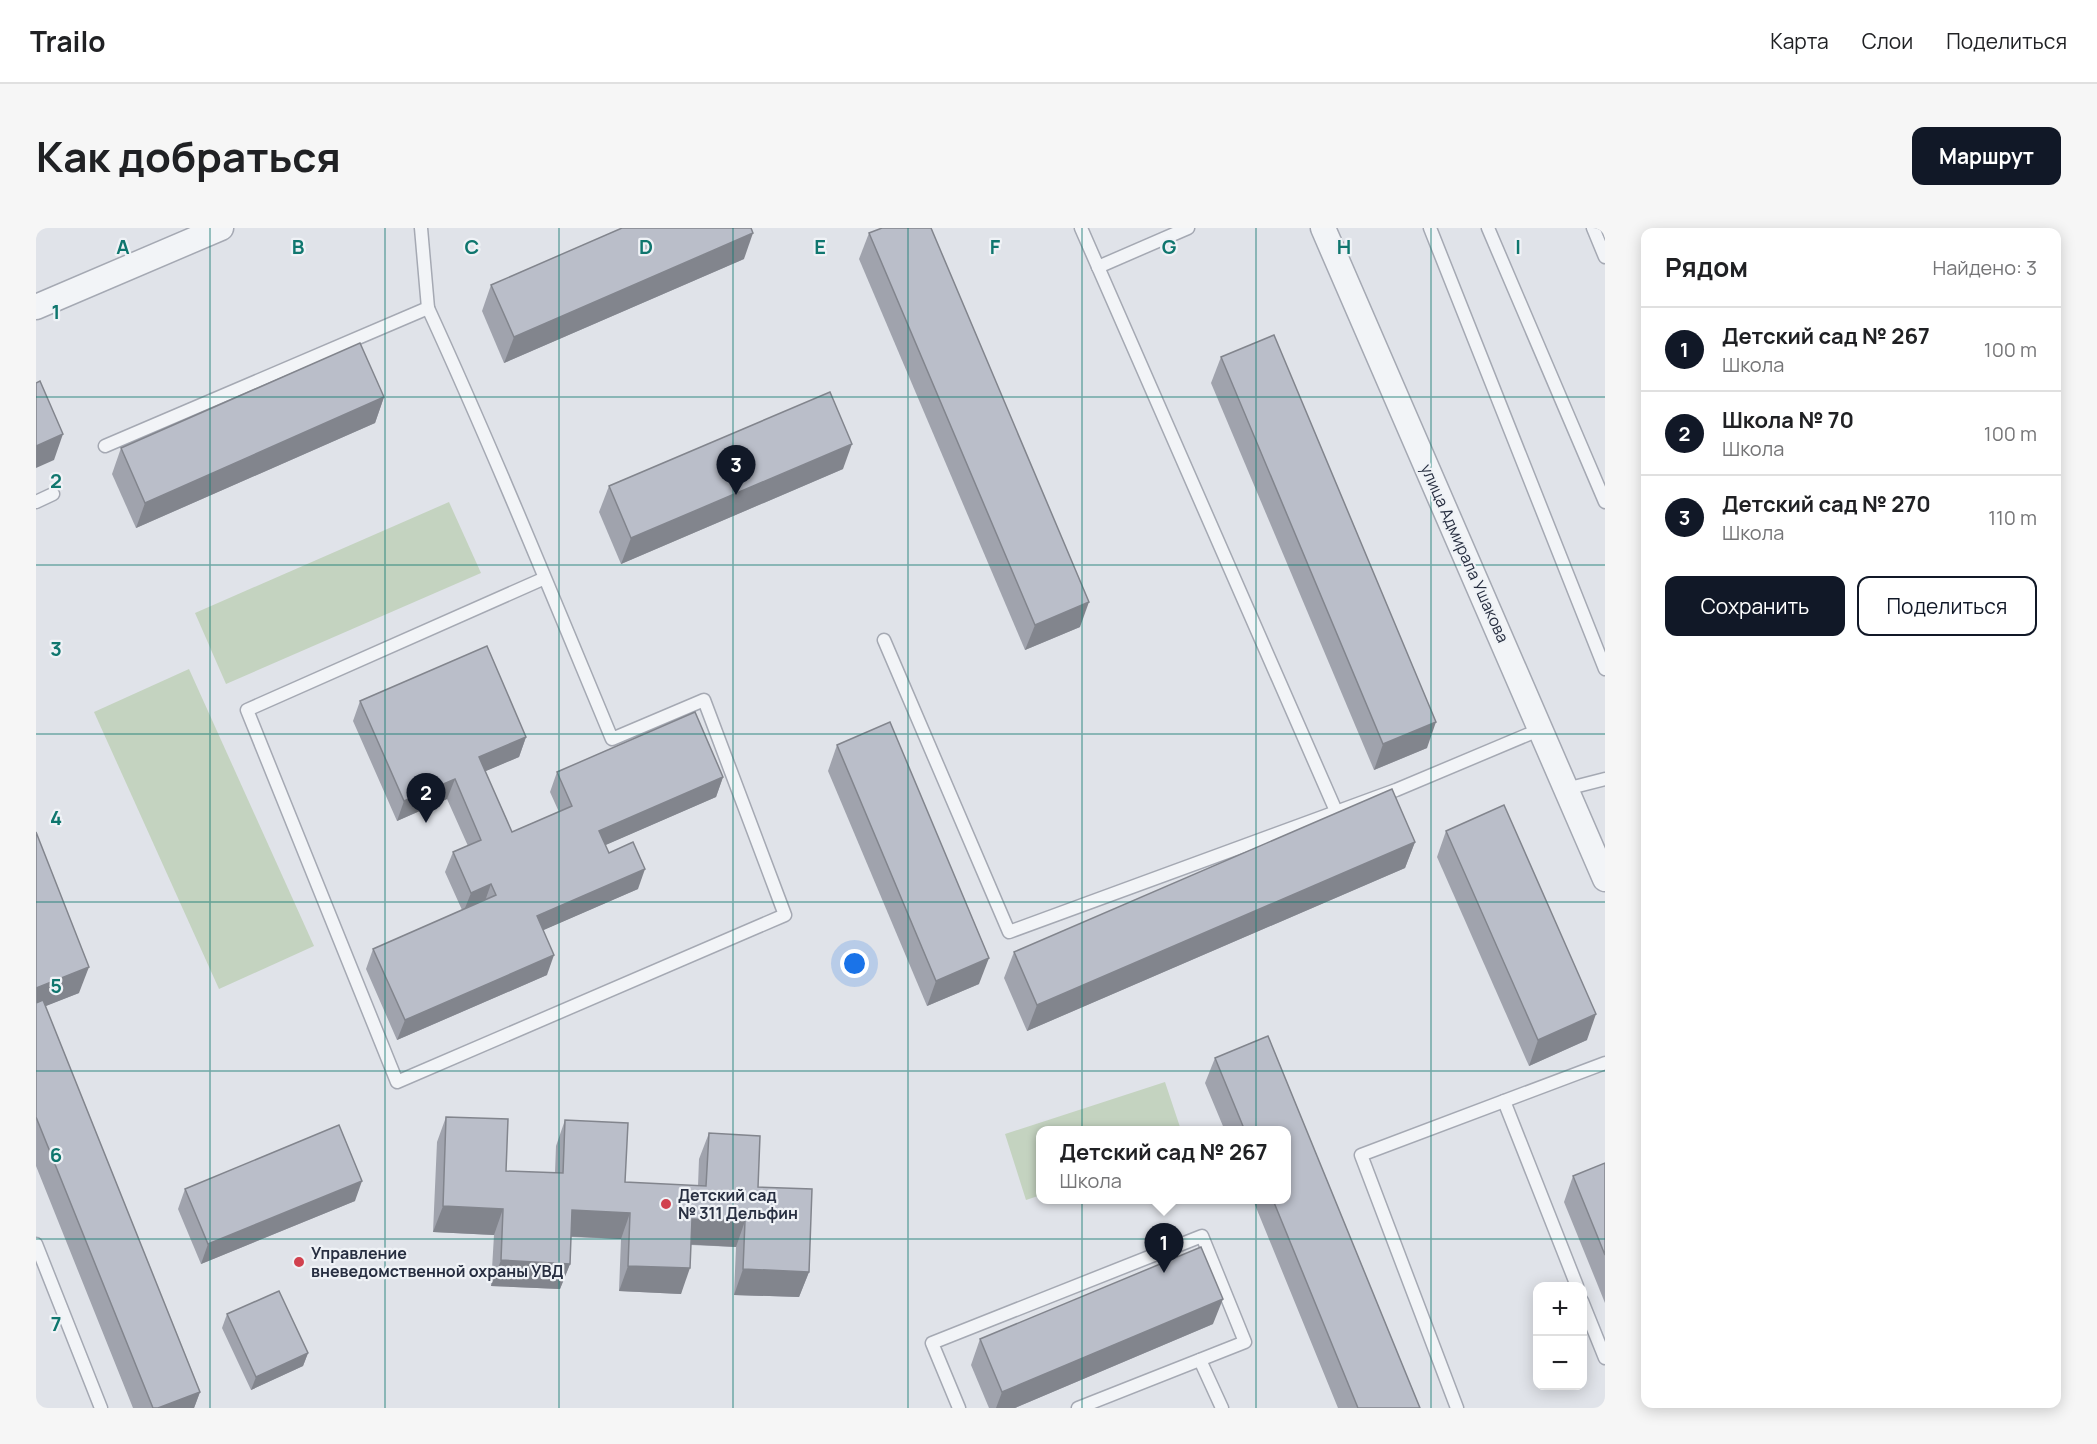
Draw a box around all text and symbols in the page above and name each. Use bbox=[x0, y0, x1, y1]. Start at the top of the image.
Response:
text: Trailo bbox=[30, 22, 106, 60]
text: Карта bbox=[1770, 27, 1829, 55]
text: Слои bbox=[1862, 27, 1913, 55]
text: Поделиться bbox=[1946, 27, 2067, 55]
text: Как добраться bbox=[36, 127, 341, 185]
button: Маршрут bbox=[1912, 127, 2061, 185]
text: A bbox=[116, 233, 130, 260]
text: B bbox=[292, 233, 305, 260]
text: C bbox=[465, 233, 479, 260]
text: D bbox=[639, 233, 653, 260]
text: E bbox=[814, 233, 826, 260]
text: F bbox=[990, 233, 1001, 260]
text: G bbox=[1162, 233, 1177, 260]
text: H bbox=[1337, 233, 1351, 260]
text: I bbox=[1515, 233, 1521, 260]
text: Рядом bbox=[1665, 249, 1748, 285]
text: Найдено: 3 bbox=[1932, 254, 2037, 281]
text: 1 bbox=[52, 298, 60, 325]
text: Детский сад № 267 bbox=[1722, 321, 1930, 351]
text: 1 bbox=[1680, 336, 1689, 363]
text: 100 m bbox=[1984, 336, 2037, 363]
text: Школа bbox=[1722, 351, 1784, 378]
text: Школа № 70 bbox=[1722, 405, 1854, 435]
text: 2 bbox=[1679, 420, 1690, 447]
text: 100 m bbox=[1984, 420, 2037, 447]
text: Школа bbox=[1722, 435, 1784, 462]
pin: 3 bbox=[716, 446, 756, 495]
street label: улица Адмирала Ушакова bbox=[1416, 460, 1514, 646]
text: 2 bbox=[50, 467, 62, 494]
text: Детский сад № 270 bbox=[1722, 489, 1931, 519]
text: 3 bbox=[1679, 504, 1690, 531]
text: 110 m bbox=[1988, 504, 2037, 531]
text: Школа bbox=[1722, 519, 1784, 546]
button: Сохранить bbox=[1665, 576, 1845, 636]
button: Поделиться bbox=[1857, 576, 2037, 636]
text: 3 bbox=[50, 635, 62, 662]
pin: 2 bbox=[406, 774, 446, 823]
text: 4 bbox=[50, 804, 62, 831]
your location bbox=[840, 949, 869, 978]
text: 5 bbox=[50, 972, 62, 999]
popup bbox=[1036, 1126, 1291, 1204]
text: Детский сад № 267 bbox=[1060, 1137, 1267, 1167]
text: 6 bbox=[50, 1141, 62, 1168]
text: Школа bbox=[1060, 1167, 1122, 1194]
place label: Детский сад № 311 Дельфин bbox=[678, 1184, 798, 1224]
marker: Детский сад № 311 Дельфин bbox=[659, 1197, 673, 1211]
pin: 1 bbox=[1144, 1224, 1184, 1273]
place label: Управление вневедомственной охраны УВД bbox=[311, 1242, 564, 1282]
marker: Управление вневедомственной охраны УВД bbox=[292, 1255, 306, 1269]
map controls bbox=[1533, 1282, 1587, 1390]
button: + bbox=[1533, 1282, 1587, 1336]
text: 7 bbox=[51, 1310, 61, 1337]
button: − bbox=[1533, 1336, 1587, 1390]

